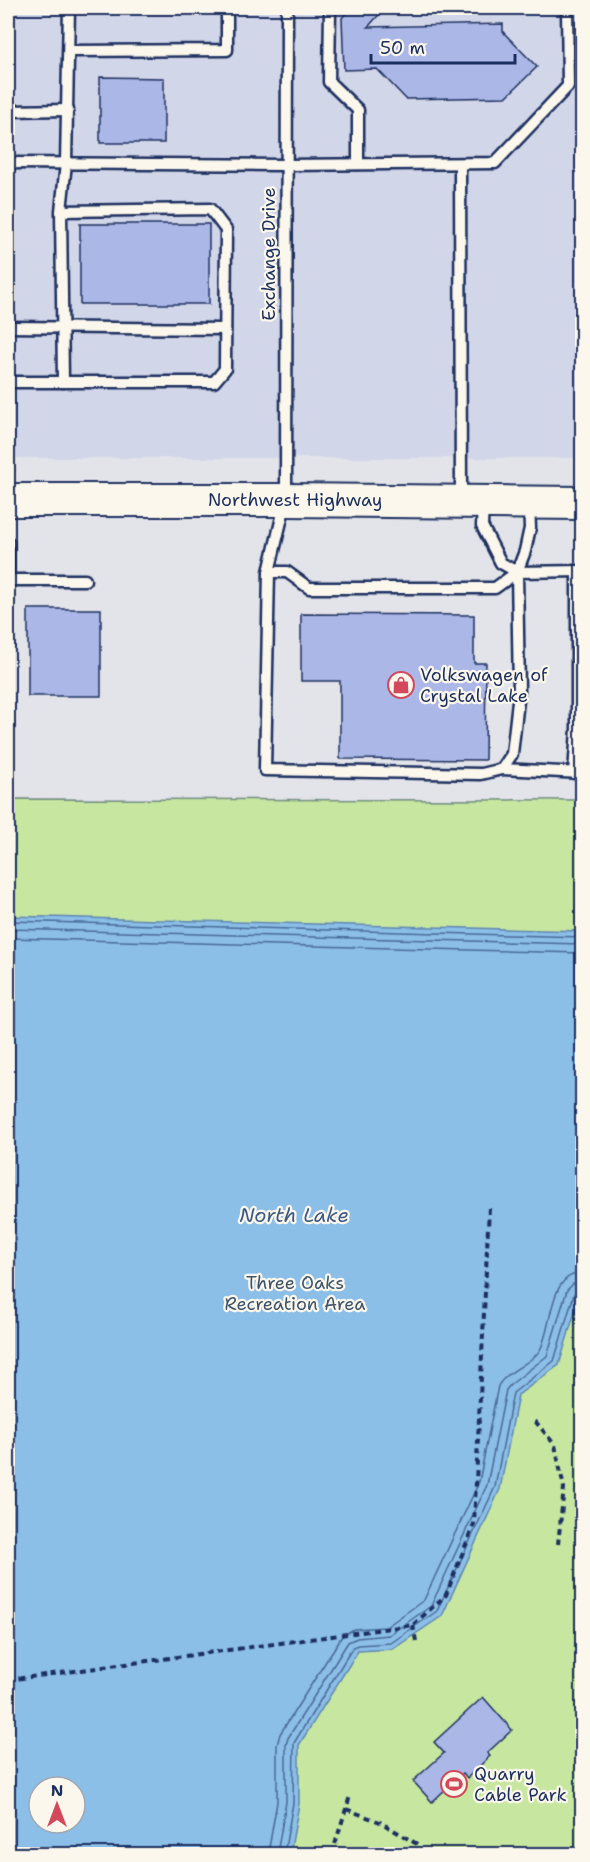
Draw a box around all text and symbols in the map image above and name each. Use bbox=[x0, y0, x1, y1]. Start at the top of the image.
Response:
scale bar bbox=[371, 27, 515, 65]
text: 50 m bbox=[380, 36, 425, 60]
street label: Exchange Drive bbox=[257, 187, 281, 321]
street label: Northwest Highway bbox=[208, 488, 382, 512]
place label: Volkswagen of Crystal Lake bbox=[420, 663, 548, 708]
shop icon: Volkswagen of Crystal Lake bbox=[386, 670, 416, 700]
water label: North Lake bbox=[239, 1202, 349, 1228]
park label: Three Oaks Recreation Area bbox=[225, 1271, 366, 1316]
place label: Quarry Cable Park bbox=[474, 1762, 567, 1807]
sports icon: Quarry Cable Park bbox=[439, 1769, 469, 1799]
north arrow bbox=[27, 1775, 87, 1835]
text: N bbox=[51, 1780, 63, 1801]

